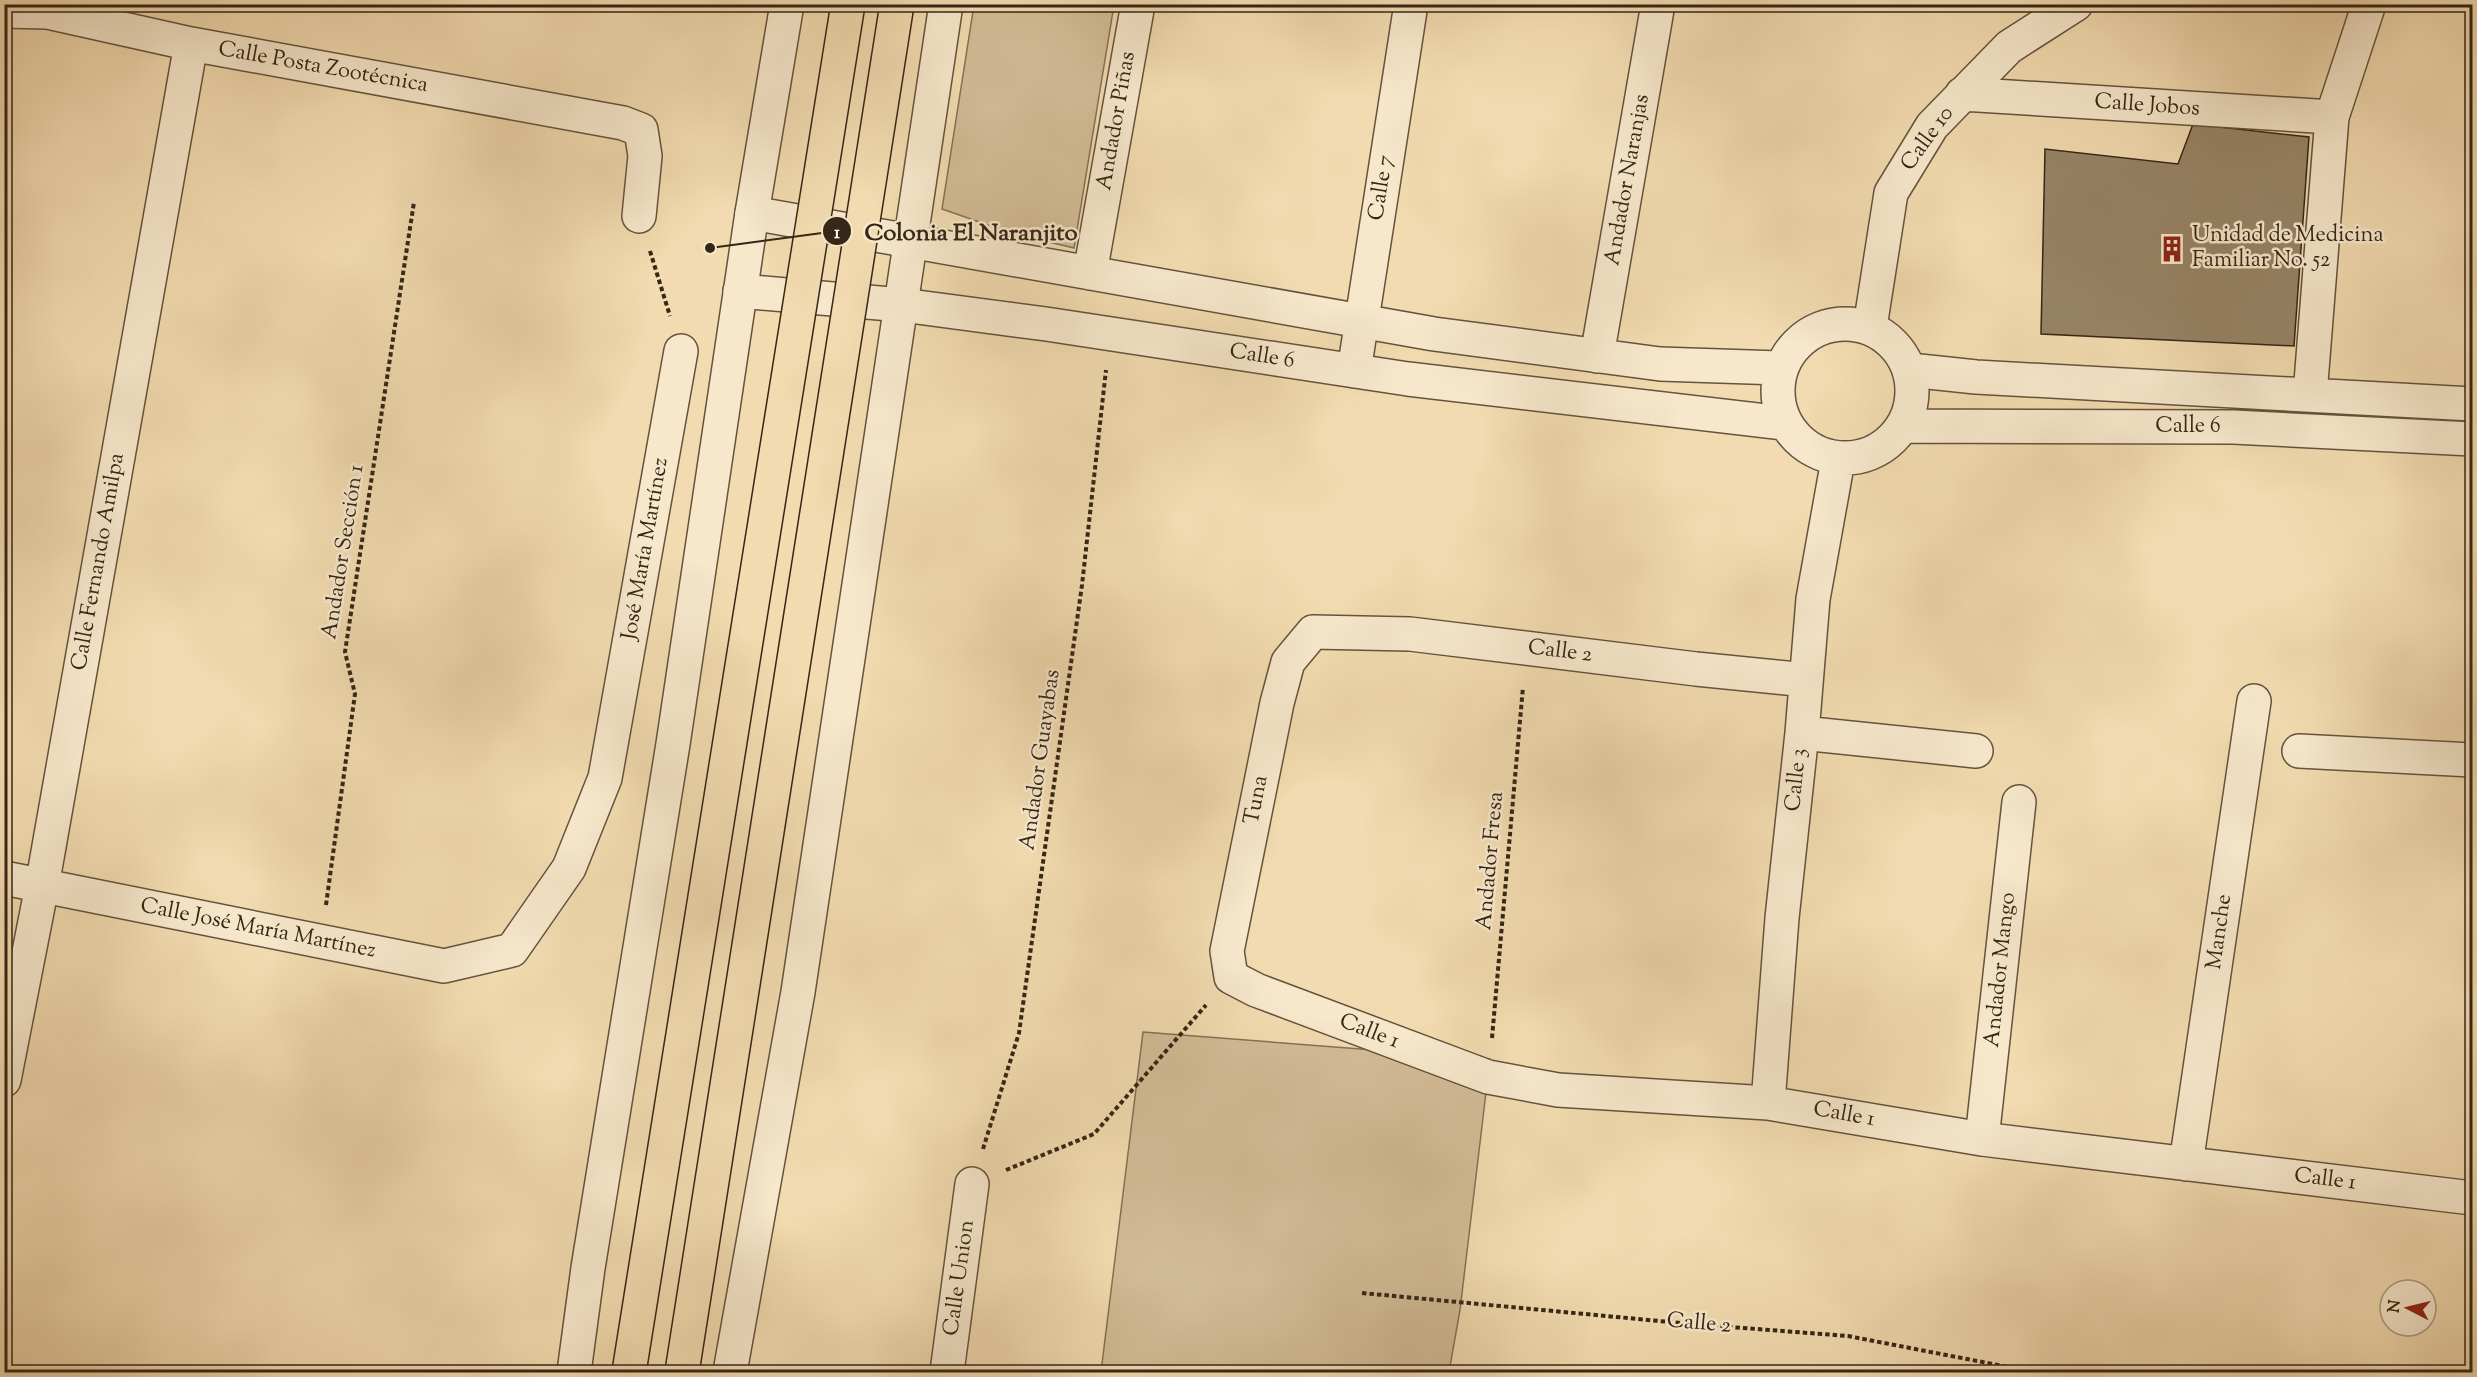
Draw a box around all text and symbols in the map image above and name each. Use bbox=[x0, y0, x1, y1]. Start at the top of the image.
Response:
street label: Calle Posta Zootécnica bbox=[216, 34, 430, 102]
street label: Andador Piñas bbox=[1089, 49, 1145, 193]
street label: Calle Jobos bbox=[2093, 86, 2201, 126]
street label: Andador Naranjas bbox=[1597, 92, 1659, 268]
street label: Calle 10 bbox=[1893, 100, 1963, 178]
street label: Calle 7 bbox=[1361, 153, 1403, 223]
callout: Colonia El Naranjito bbox=[822, 210, 1089, 252]
text: Colonia El Naranjito bbox=[864, 217, 1078, 251]
place label: Unidad de Medicina Familiar No. 52 bbox=[2192, 220, 2384, 277]
text: 1 bbox=[834, 221, 841, 247]
building icon: Unidad de Medicina Familiar No. 52 bbox=[2157, 234, 2187, 264]
street label: Calle 6 bbox=[1227, 336, 1297, 378]
street label: Calle 6 bbox=[2155, 411, 2221, 443]
street label: Calle Fernando Amilpa bbox=[64, 451, 134, 673]
street label: José María Martínez bbox=[614, 455, 678, 644]
street label: Andador Sección 1 bbox=[314, 462, 374, 642]
street label: Calle 2 bbox=[1526, 632, 1594, 672]
street label: Andador Guayabas bbox=[1012, 668, 1070, 852]
street label: Calle 3 bbox=[1778, 747, 1816, 813]
street label: Tuna bbox=[1237, 773, 1277, 827]
street label: Andador Fresa bbox=[1469, 790, 1513, 932]
street label: Calle José María Martínez bbox=[137, 890, 379, 968]
street label: Andador Mango bbox=[1977, 891, 2025, 1049]
street label: Manche bbox=[2199, 892, 2241, 972]
street label: Calle 1 bbox=[1334, 1006, 1404, 1058]
street label: Calle 1 bbox=[1811, 1094, 1878, 1136]
street label: Calle 1 bbox=[2292, 1160, 2358, 1200]
street label: Calle Union bbox=[936, 1218, 984, 1338]
north arrow bbox=[2378, 1278, 2438, 1338]
text: N bbox=[2383, 1299, 2408, 1314]
street label: Calle 2 bbox=[1665, 1305, 1733, 1343]

